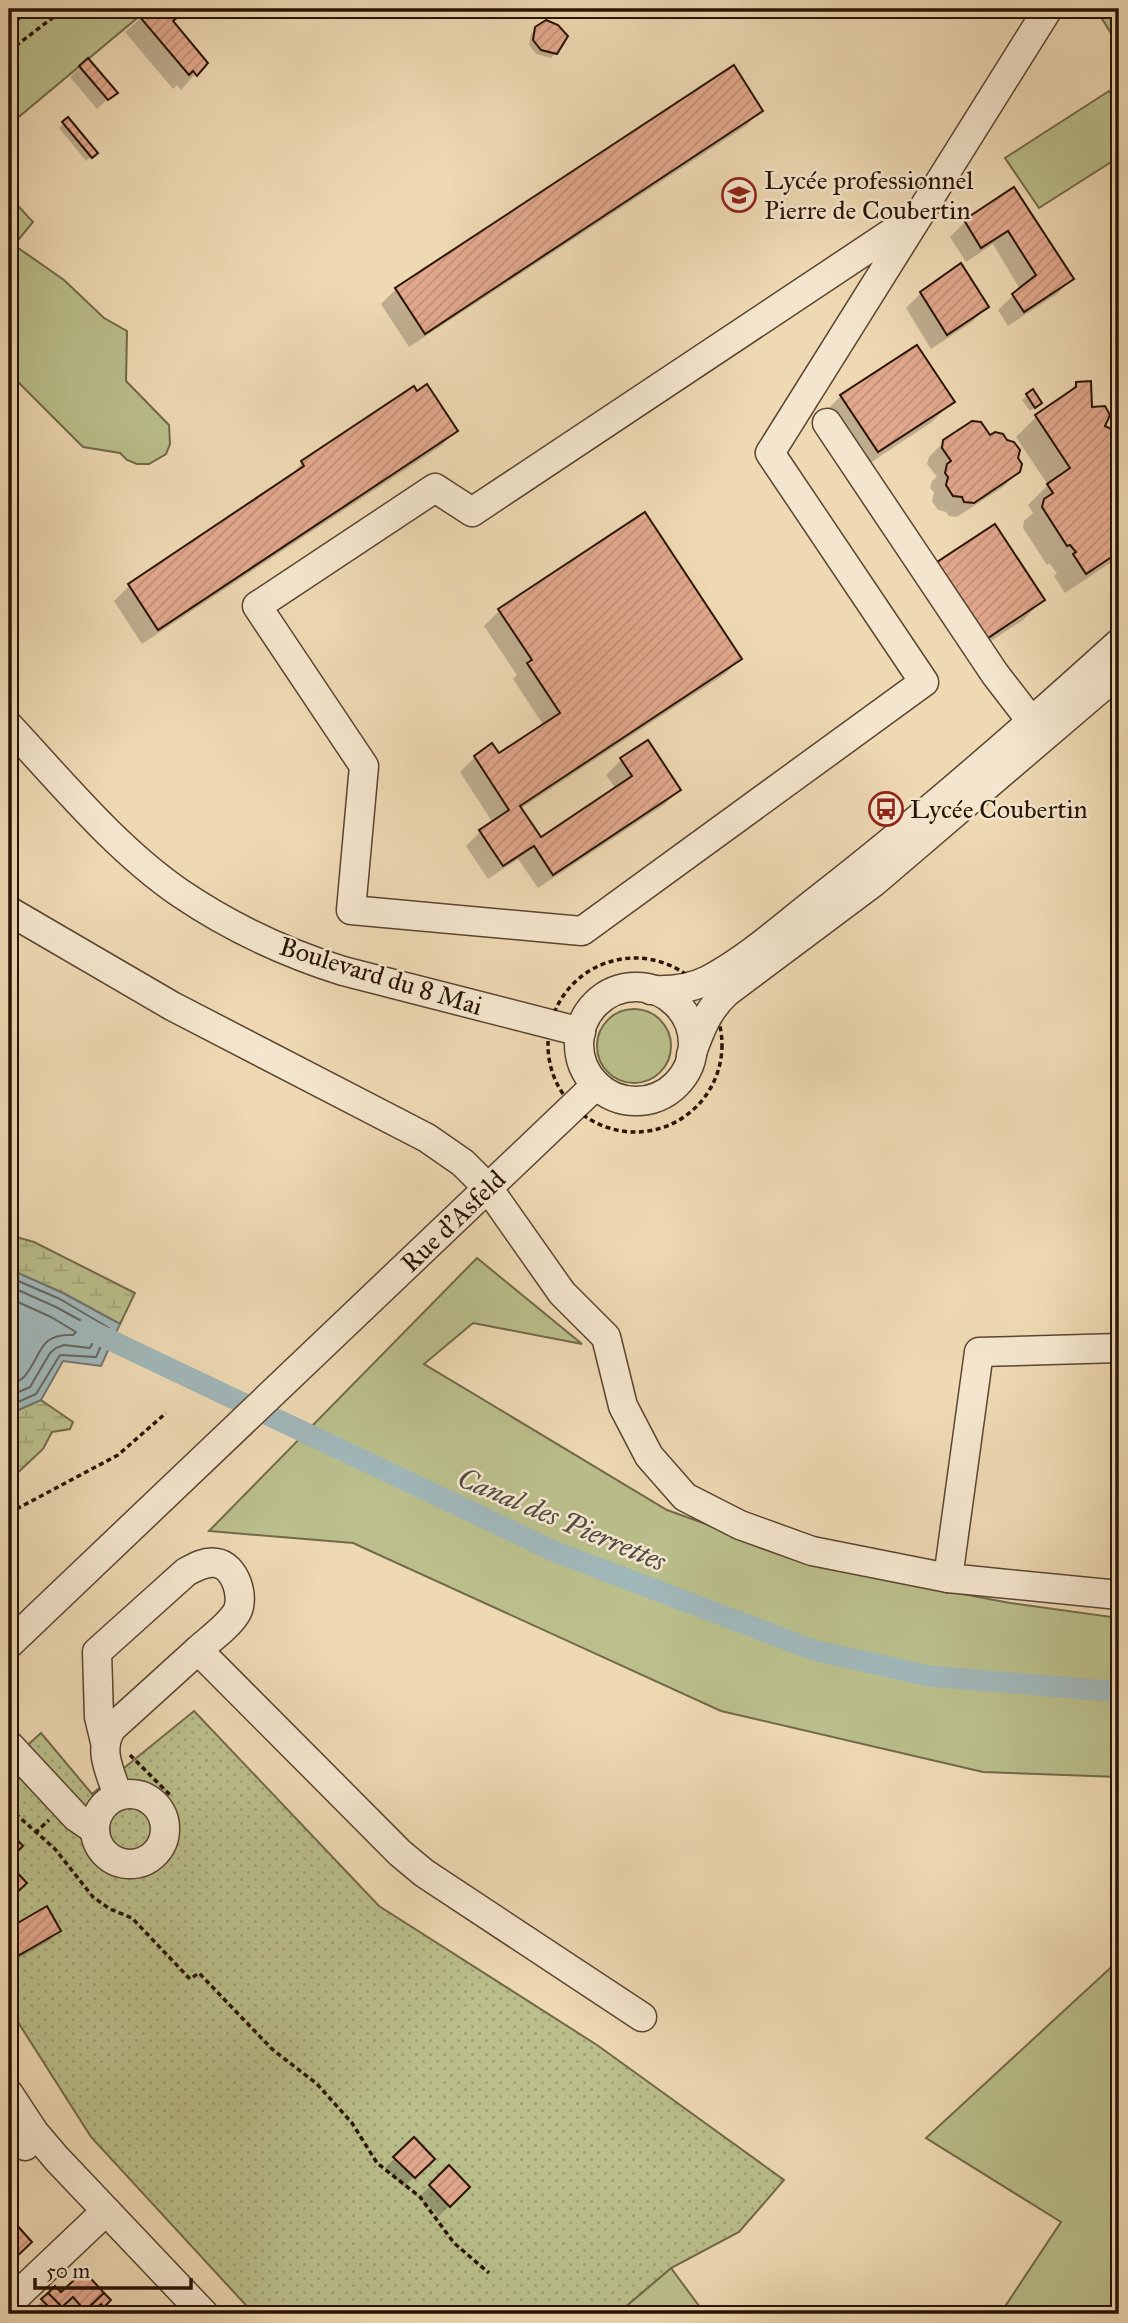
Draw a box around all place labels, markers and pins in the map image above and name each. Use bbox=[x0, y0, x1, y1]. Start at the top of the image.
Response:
place label: Lycée professionnel Pierre de Coubertin bbox=[764, 164, 974, 226]
school or university icon: Lycée professionnel Pierre de Coubertin bbox=[720, 176, 758, 214]
bus stop icon: Lycée Coubertin bbox=[867, 790, 905, 828]
place label: Lycée Coubertin bbox=[910, 793, 1088, 825]

